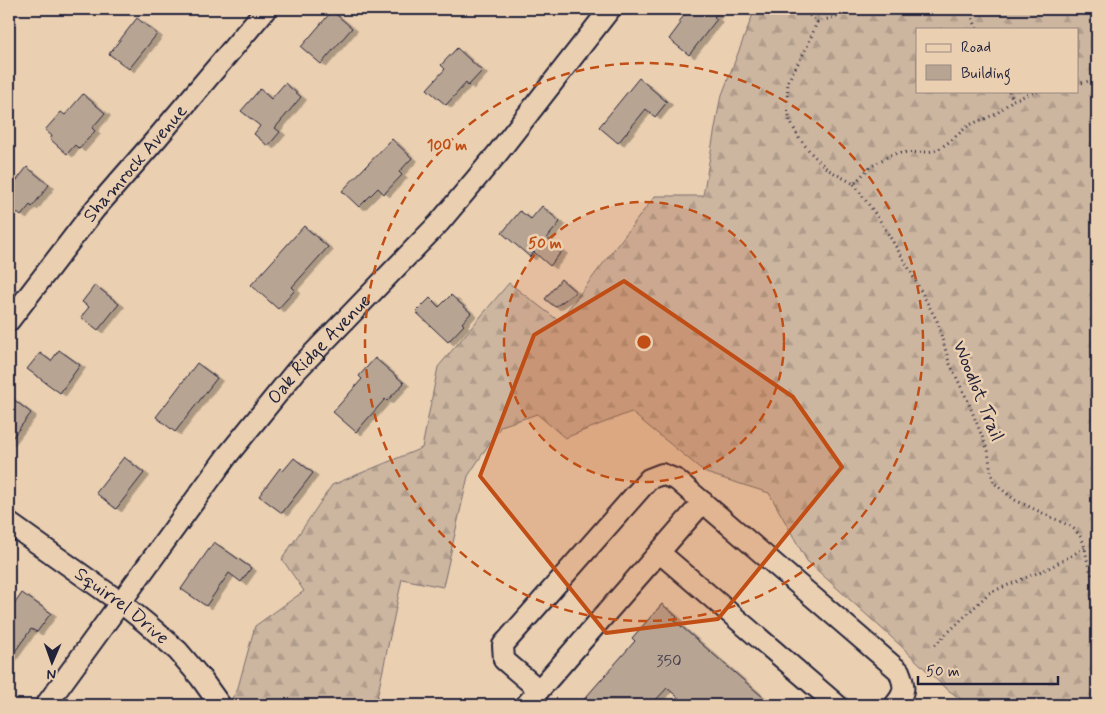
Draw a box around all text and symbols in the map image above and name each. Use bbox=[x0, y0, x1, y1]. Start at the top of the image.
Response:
legend bbox=[916, 28, 1078, 92]
text: Road bbox=[961, 38, 991, 58]
text: Building bbox=[961, 64, 1011, 85]
street label: Shamrock Avenue bbox=[77, 99, 193, 227]
text: 100 m bbox=[427, 136, 467, 156]
text: 50 m bbox=[528, 234, 562, 254]
street label: Oak Ridge Avenue bbox=[262, 289, 376, 409]
centre of rings bbox=[635, 333, 653, 351]
street label: Woodlot Trail bbox=[946, 337, 1010, 445]
street label: Squirrel Drive bbox=[70, 561, 175, 650]
north arrow bbox=[28, 636, 78, 686]
house number: 350 bbox=[656, 651, 682, 672]
scale bar bbox=[918, 654, 1058, 686]
text: 50 m bbox=[926, 662, 960, 682]
text: N bbox=[47, 665, 57, 683]

